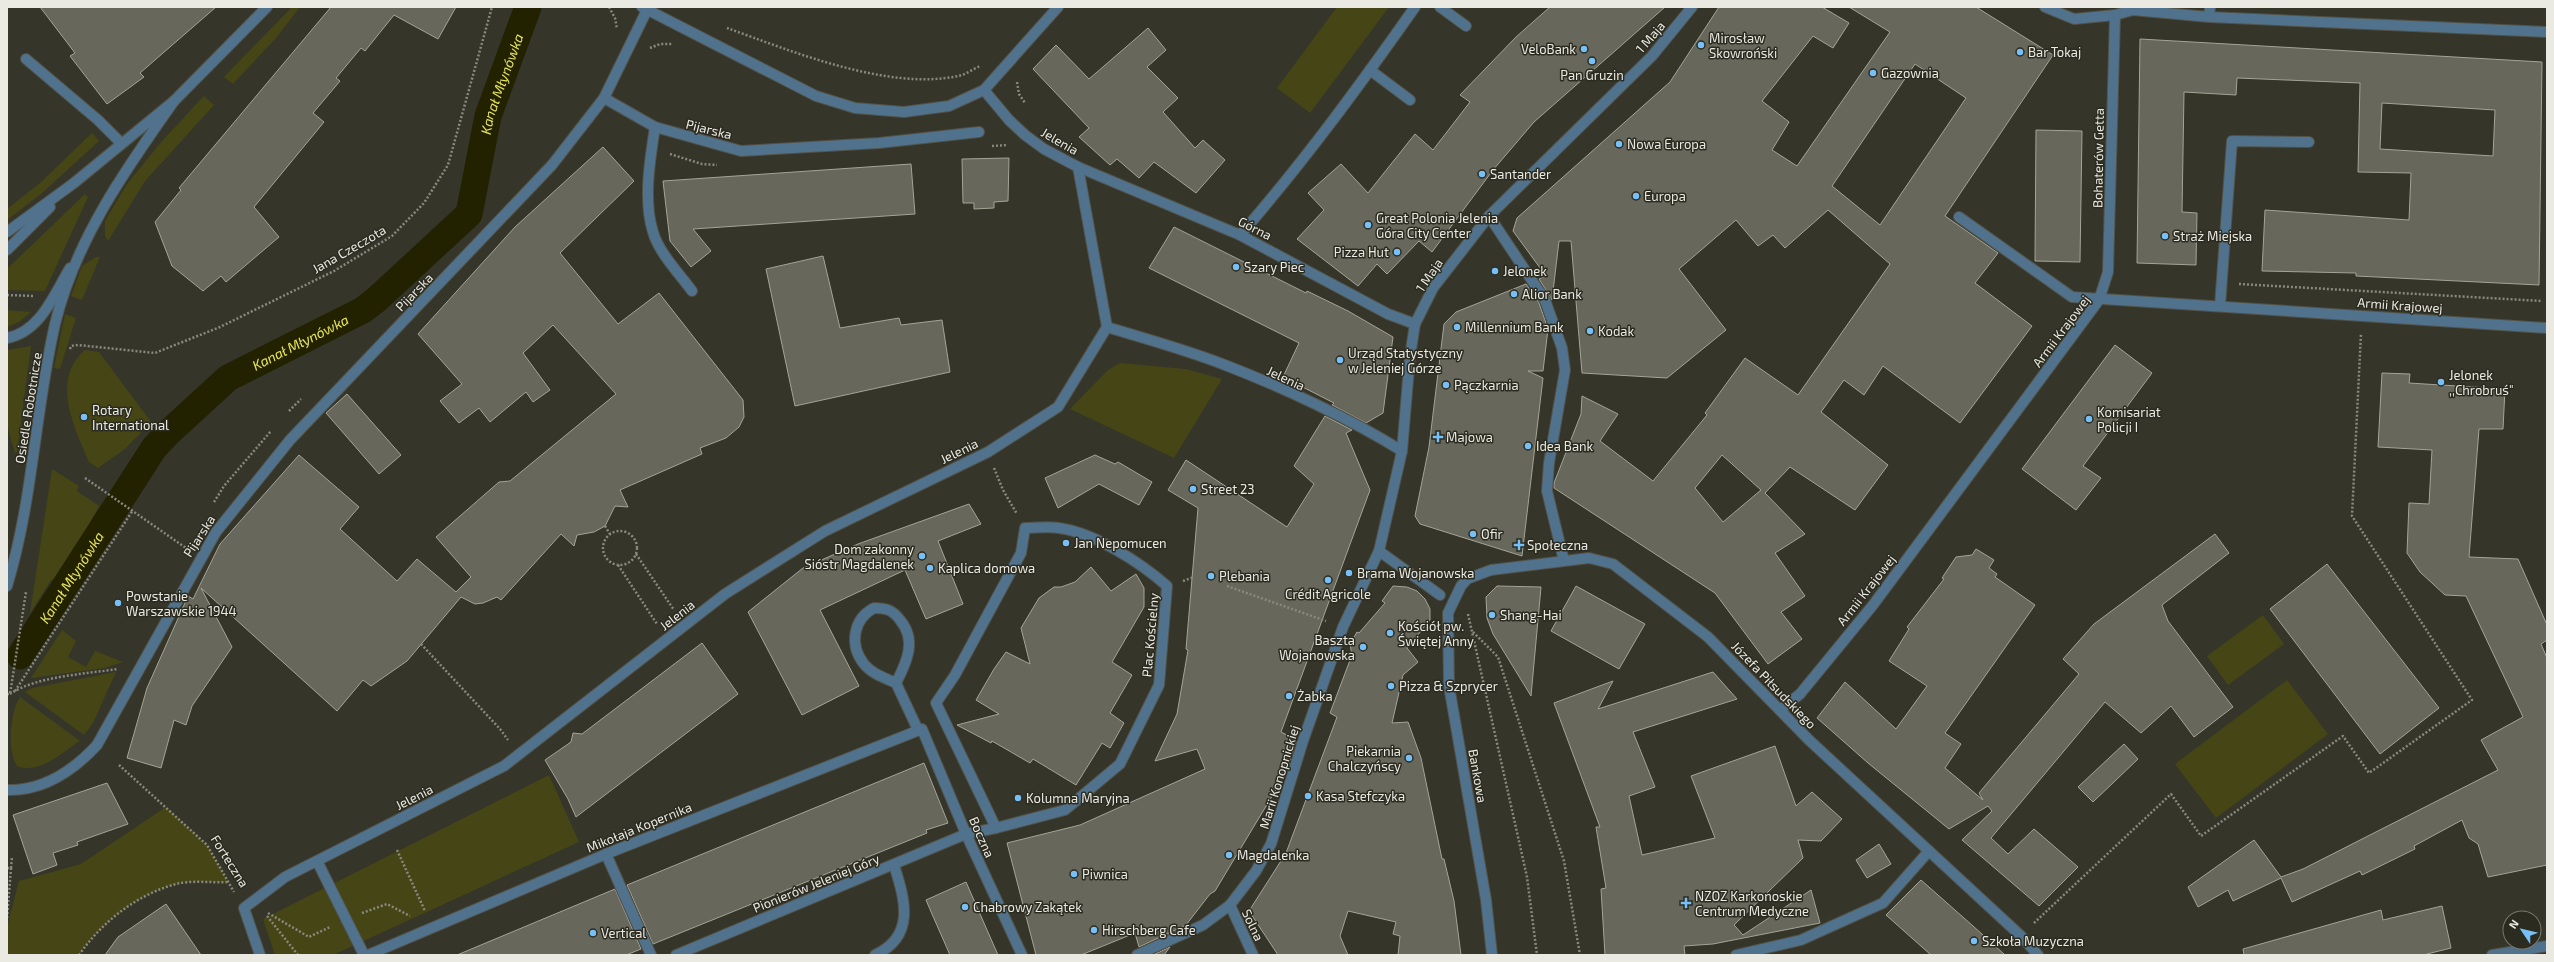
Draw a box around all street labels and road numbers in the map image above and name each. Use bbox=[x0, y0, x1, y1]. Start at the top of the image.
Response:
street label: 1 Maja bbox=[1632, 18, 1668, 56]
street label: Bohaterów Getta bbox=[2089, 108, 2107, 208]
street label: Pijarska bbox=[684, 116, 734, 142]
street label: Jelenia bbox=[1039, 124, 1081, 158]
street label: Górna bbox=[1236, 213, 1274, 243]
street label: Jana Czeczota bbox=[309, 221, 389, 277]
street label: 1 Maja bbox=[1412, 255, 1446, 295]
street label: Pijarska bbox=[392, 270, 436, 314]
street label: Armii Krajowej bbox=[2029, 292, 2093, 370]
street label: Armii Krajowej bbox=[2357, 294, 2443, 316]
street label: Osiedle Robotnicze bbox=[11, 351, 45, 465]
street label: Jelenia bbox=[1264, 362, 1308, 394]
street label: Jelenia bbox=[937, 435, 981, 467]
street label: Pijarska bbox=[180, 512, 218, 560]
street label: Armii Krajowej bbox=[1833, 551, 1899, 629]
street label: Plac Kościelny bbox=[1138, 592, 1162, 678]
street label: Jelenia bbox=[656, 596, 698, 634]
street label: Józefa Piłsudskiego bbox=[1728, 638, 1820, 732]
street label: Marii Konopnickiej bbox=[1256, 723, 1302, 831]
street label: Bankowa bbox=[1465, 748, 1491, 804]
street label: Jelenia bbox=[392, 781, 436, 813]
street label: Mikołaja Kopernika bbox=[584, 799, 694, 855]
street label: Boczna bbox=[966, 814, 998, 860]
street label: Forteczna bbox=[208, 832, 252, 890]
street label: Pionierów Jeleniej Góry bbox=[750, 850, 882, 916]
street label: Solna bbox=[1239, 907, 1267, 943]

